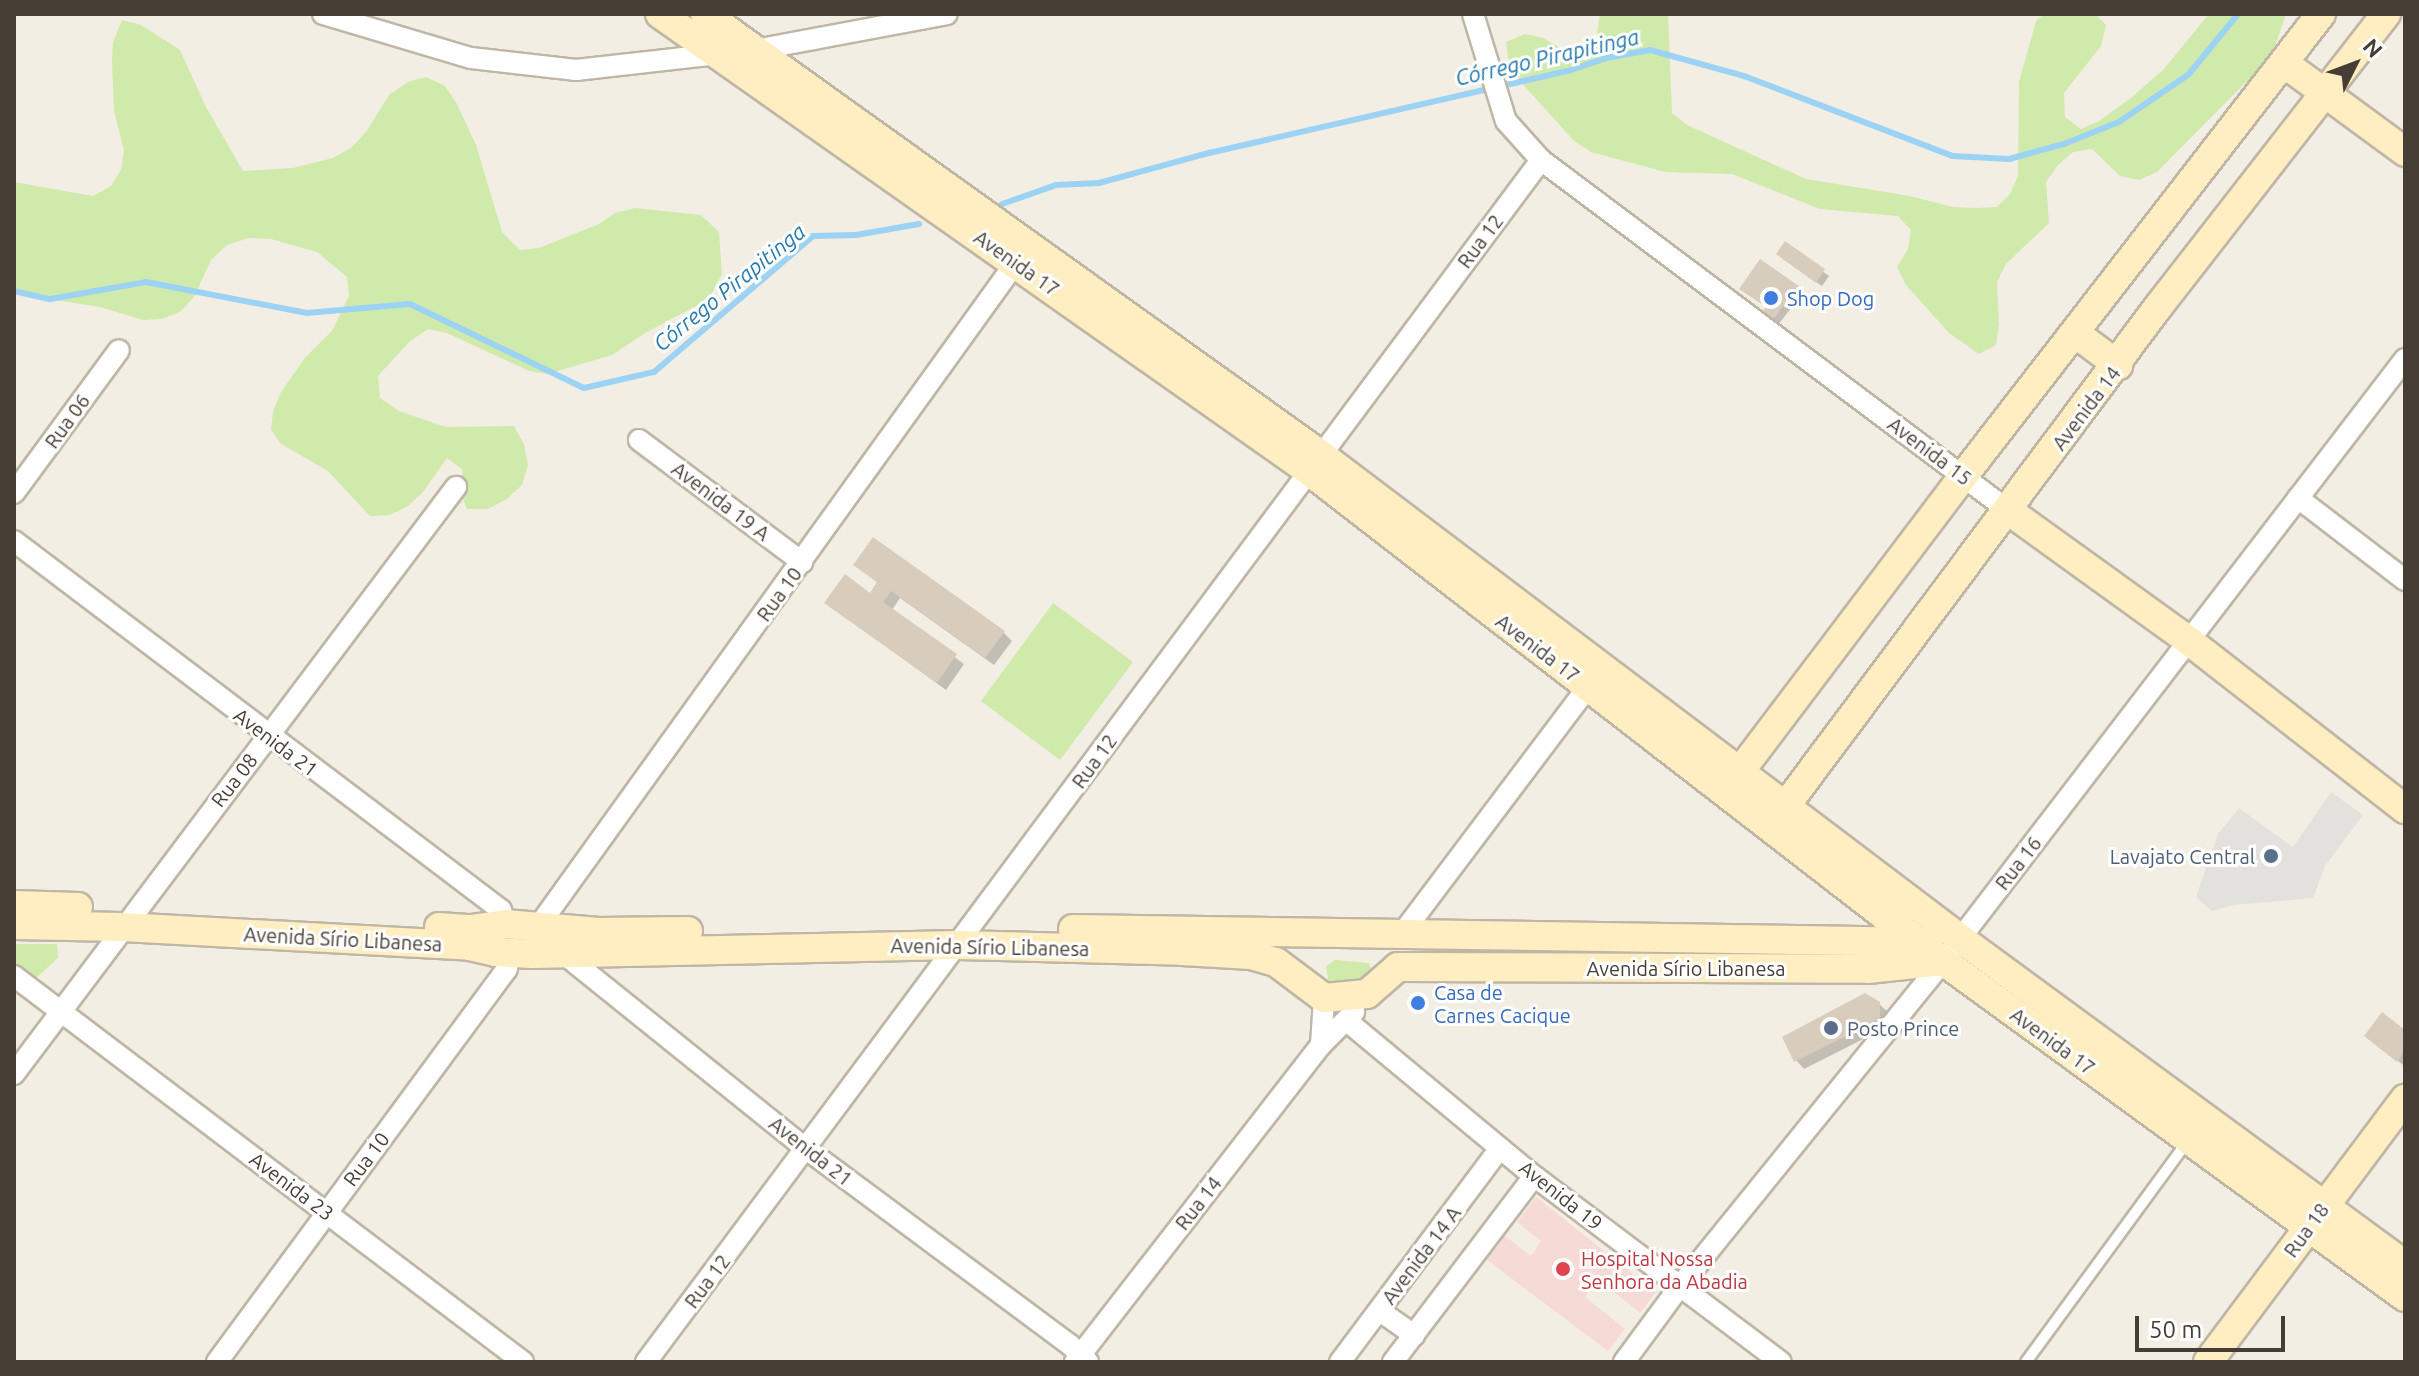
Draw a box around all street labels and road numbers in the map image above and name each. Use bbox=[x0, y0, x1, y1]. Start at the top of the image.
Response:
street label: Rua 12 bbox=[1452, 209, 1508, 273]
street label: Avenida 17 bbox=[970, 225, 1064, 301]
street label: Avenida 14 bbox=[2047, 361, 2125, 455]
street label: Rua 06 bbox=[39, 389, 95, 453]
street label: Avenida 15 bbox=[1883, 412, 1977, 490]
street label: Avenida 19 A bbox=[667, 456, 775, 546]
street label: Rua 10 bbox=[751, 562, 807, 626]
street label: Avenida 17 bbox=[1491, 609, 1585, 687]
street label: Avenida 21 bbox=[229, 703, 323, 781]
street label: Rua 12 bbox=[1066, 729, 1122, 793]
street label: Rua 08 bbox=[206, 748, 262, 812]
street label: Rua 16 bbox=[1990, 831, 2046, 895]
street label: Avenida Sírio Libanesa bbox=[243, 922, 443, 956]
street label: Avenida Sírio Libanesa bbox=[890, 933, 1090, 961]
street label: Avenida Sírio Libanesa bbox=[1587, 956, 1785, 980]
street label: Avenida 17 bbox=[2006, 1002, 2100, 1080]
street label: Avenida 21 bbox=[765, 1111, 857, 1191]
street label: Rua 10 bbox=[338, 1127, 394, 1191]
street label: Avenida 23 bbox=[245, 1147, 339, 1225]
street label: Avenida 19 bbox=[1515, 1155, 1607, 1235]
street label: Rua 14 bbox=[1170, 1171, 1226, 1235]
street label: Rua 18 bbox=[2278, 1198, 2334, 1262]
street label: Avenida 14 A bbox=[1376, 1201, 1466, 1309]
street label: Rua 12 bbox=[679, 1249, 735, 1313]

